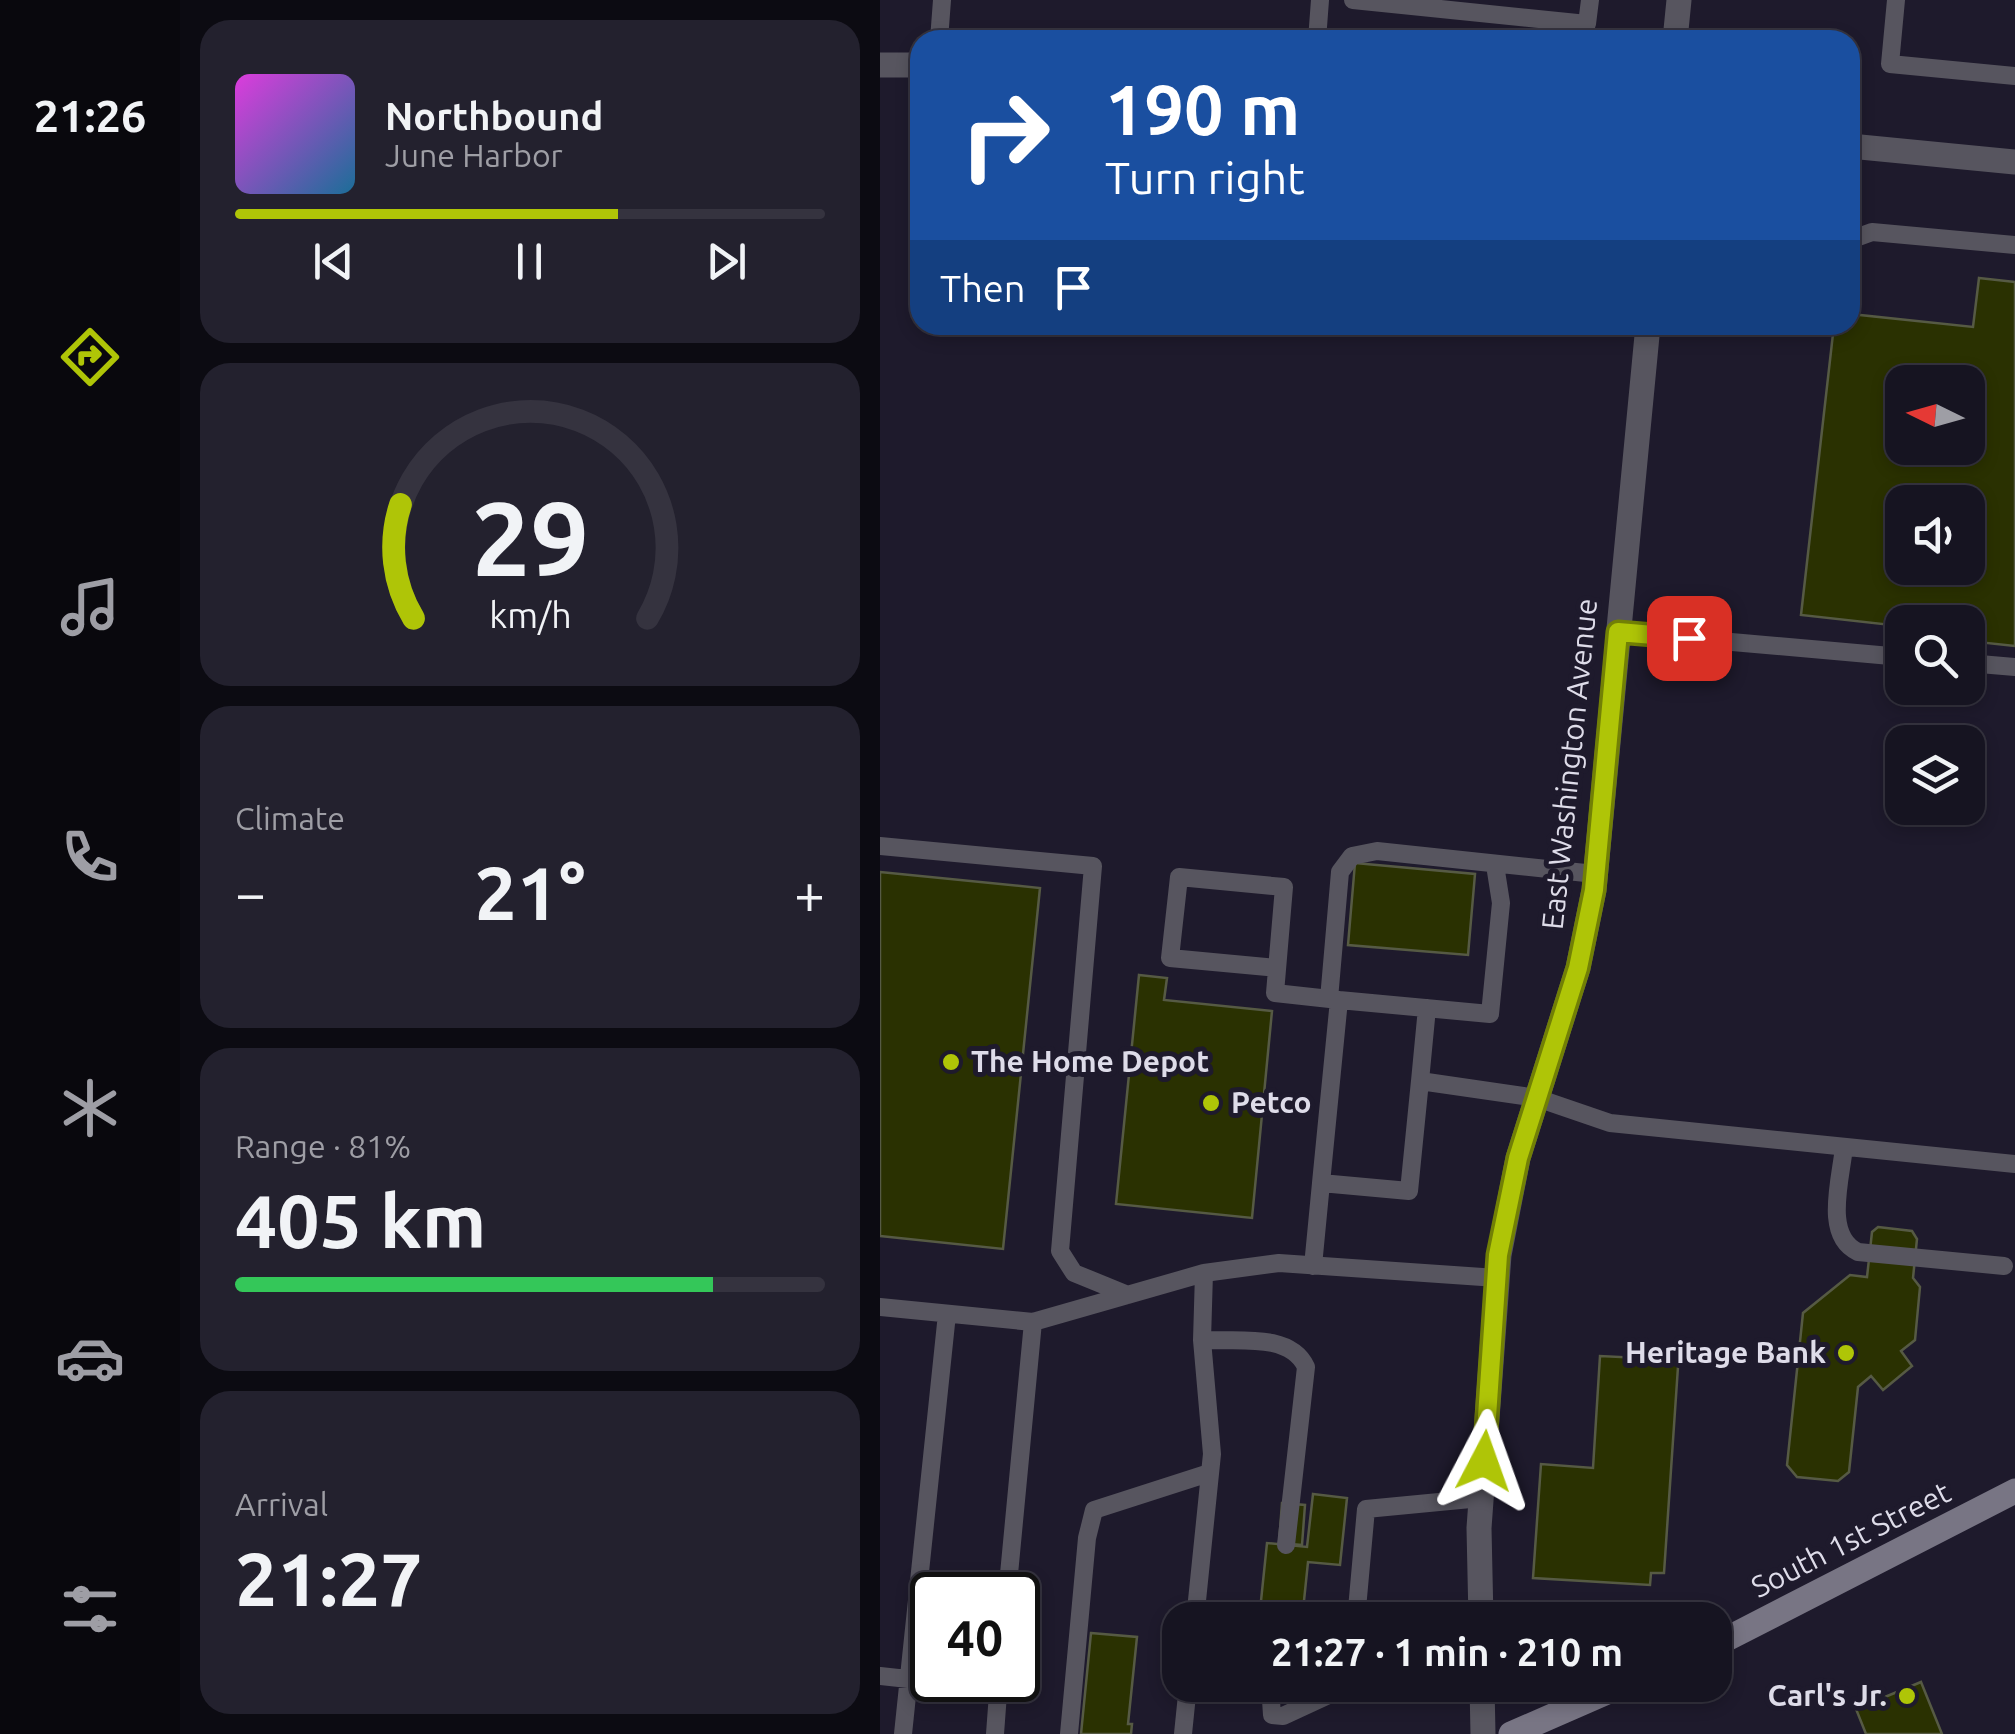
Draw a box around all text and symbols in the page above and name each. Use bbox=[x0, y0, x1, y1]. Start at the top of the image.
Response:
icon: right bbox=[940, 70, 1070, 200]
text: 190 m bbox=[1105, 70, 1300, 148]
text: 21:26 bbox=[34, 90, 146, 141]
text: Northbound bbox=[385, 95, 603, 137]
text: June Harbor bbox=[385, 137, 563, 173]
text: Turn right bbox=[1105, 152, 1305, 203]
icon: previous bbox=[306, 234, 361, 289]
icon: pause bbox=[502, 234, 557, 289]
icon: next bbox=[699, 234, 754, 289]
icon: arrive bbox=[1046, 260, 1101, 315]
text: Then bbox=[940, 267, 1026, 309]
icon: directions bbox=[55, 322, 125, 392]
north arrow bbox=[1885, 365, 1985, 465]
map controls bbox=[1885, 365, 1985, 825]
text: 29 bbox=[471, 479, 589, 596]
button: sound bbox=[1885, 485, 1985, 585]
icon: music bbox=[55, 572, 125, 642]
text: km/h bbox=[489, 595, 571, 635]
pin bbox=[1647, 596, 1732, 681]
street label: East Washington Avenue bbox=[1535, 597, 1603, 931]
button: search bbox=[1885, 605, 1985, 705]
icon: arrive bbox=[1662, 611, 1717, 666]
button: layers bbox=[1885, 725, 1985, 825]
text: Climate bbox=[235, 800, 345, 836]
icon: phone bbox=[55, 822, 125, 892]
text: 21° bbox=[474, 850, 586, 934]
text: − bbox=[235, 862, 266, 923]
text: + bbox=[794, 862, 825, 923]
place label: The Home Depot bbox=[971, 1044, 1209, 1078]
marker: The Home Depot bbox=[940, 1051, 962, 1073]
icon: climate bbox=[55, 1073, 125, 1143]
place label: Petco bbox=[1231, 1085, 1311, 1119]
marker: Petco bbox=[1200, 1092, 1222, 1114]
text: Range · 81% bbox=[235, 1128, 411, 1164]
text: 405 km bbox=[235, 1178, 486, 1262]
icon: car bbox=[55, 1323, 125, 1393]
place label: Heritage Bank bbox=[1625, 1335, 1826, 1369]
marker: Heritage Bank bbox=[1835, 1342, 1857, 1364]
position arrow bbox=[1432, 1409, 1536, 1513]
street label: South 1st Street bbox=[1745, 1474, 1956, 1604]
text: Arrival bbox=[235, 1486, 328, 1522]
text: 21:27 bbox=[235, 1536, 423, 1620]
speed limit sign: 40 bbox=[910, 1572, 1040, 1702]
icon: filters bbox=[55, 1574, 125, 1644]
text: 21:27 · 1 min · 210 m bbox=[1271, 1631, 1623, 1673]
place label: Carl's Jr. bbox=[1768, 1678, 1887, 1712]
marker: Carl's Jr. bbox=[1896, 1685, 1918, 1707]

